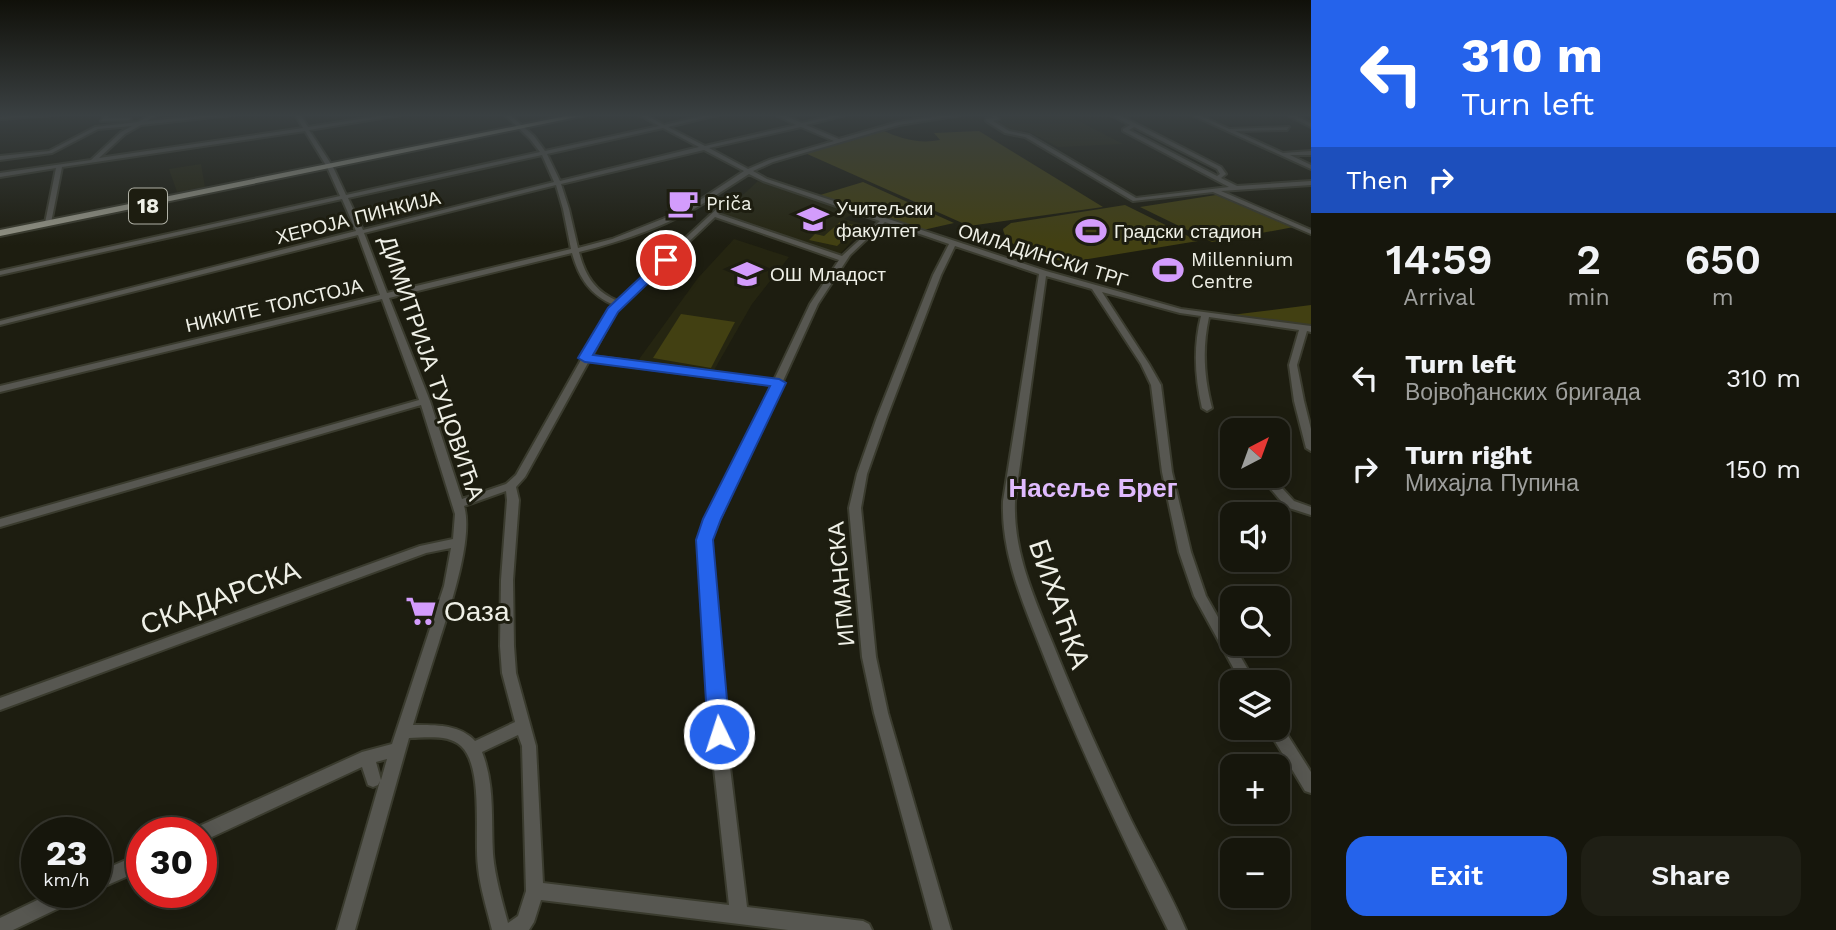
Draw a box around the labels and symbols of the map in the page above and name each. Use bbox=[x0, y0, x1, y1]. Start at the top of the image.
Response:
street label: ХЕРОЈА ПИНКИЈА bbox=[273, 186, 443, 249]
cafe icon: Priča bbox=[666, 186, 700, 220]
road number: 18 bbox=[129, 188, 167, 224]
place label: Priča bbox=[706, 192, 752, 215]
place label: Учитељски факултет bbox=[836, 197, 933, 242]
school or university icon: Учитељски факултет bbox=[796, 202, 830, 236]
sports icon: Градски стадион bbox=[1074, 214, 1108, 248]
street label: ОМЛАДИНСКИ ТРГ bbox=[955, 219, 1130, 292]
place label: Градски стадион bbox=[1114, 220, 1262, 243]
pin bbox=[636, 230, 696, 290]
street label: ДИМИТРИЈА ТУЦОВИЋА bbox=[373, 232, 490, 505]
place label: Millennium Centre bbox=[1191, 248, 1293, 293]
sports icon: Millennium Centre bbox=[1151, 253, 1185, 287]
school or university icon: ОШ Младост bbox=[730, 257, 764, 291]
place label: ОШ Младост bbox=[770, 263, 886, 286]
street label: НИКИТЕ ТОЛСТОЈА bbox=[183, 274, 365, 337]
north arrow bbox=[1220, 418, 1290, 488]
district label: Насеље Брег bbox=[1008, 473, 1178, 503]
street label: ИГМАНСКА bbox=[823, 520, 860, 647]
street label: БИХАЋКА bbox=[1022, 535, 1097, 674]
street label: СКАДАРСКА bbox=[136, 553, 305, 642]
supermarket icon: Оаза bbox=[404, 594, 438, 628]
place label: Оаза bbox=[444, 595, 510, 628]
position arrow bbox=[682, 697, 756, 771]
speed limit sign: 30 bbox=[126, 817, 217, 908]

